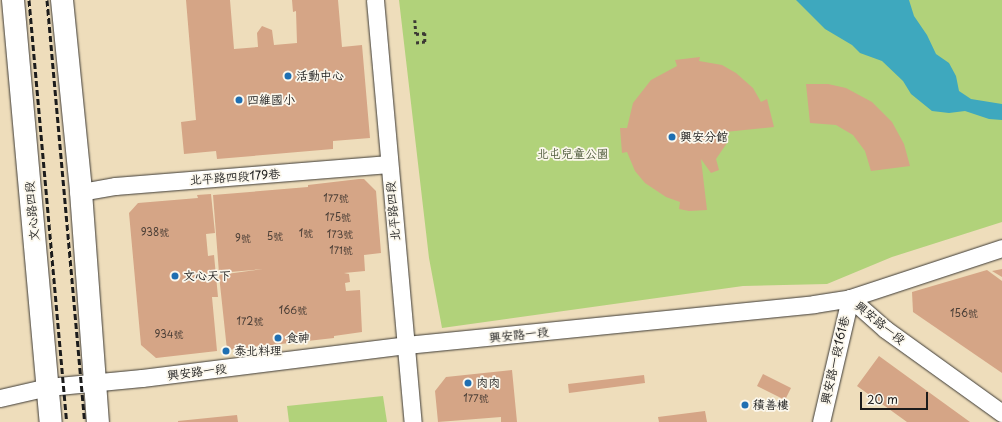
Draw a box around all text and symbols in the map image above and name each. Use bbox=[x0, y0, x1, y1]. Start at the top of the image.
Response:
place label: 活動中心 bbox=[296, 69, 344, 83]
marker: 活動中心 bbox=[283, 71, 293, 81]
place label: 四維國小 bbox=[247, 93, 295, 107]
marker: 四維國小 bbox=[234, 95, 244, 105]
place label: 興安分館 bbox=[680, 130, 728, 144]
marker: 興安分館 bbox=[667, 132, 677, 142]
park label: 北屯兒童公園 bbox=[537, 147, 609, 161]
street label: 北平路四段179巷 bbox=[189, 167, 281, 187]
street label: 文心路四段 bbox=[22, 180, 42, 242]
street label: 北平路四段 bbox=[383, 180, 403, 242]
house number: 177號 bbox=[323, 192, 349, 204]
house number: 175號 bbox=[325, 211, 351, 223]
house number: 938號 bbox=[141, 226, 169, 238]
house number: 1號 bbox=[299, 227, 313, 239]
house number: 173號 bbox=[327, 228, 353, 240]
house number: 5號 bbox=[267, 230, 283, 242]
house number: 9號 bbox=[235, 232, 251, 244]
house number: 171號 bbox=[329, 244, 353, 256]
place label: 文心天下 bbox=[183, 269, 231, 283]
marker: 文心天下 bbox=[170, 271, 180, 281]
street label: 興安路一段 bbox=[852, 299, 908, 347]
house number: 166號 bbox=[279, 304, 307, 316]
house number: 156號 bbox=[950, 307, 978, 319]
house number: 172號 bbox=[237, 315, 263, 327]
street label: 興安路一段161巷 bbox=[818, 315, 852, 405]
street label: 興安路一段 bbox=[488, 325, 550, 345]
house number: 934號 bbox=[155, 328, 183, 340]
place label: 食神 bbox=[286, 331, 310, 345]
marker: 食神 bbox=[273, 333, 283, 343]
place label: 泰北料理 bbox=[234, 344, 282, 358]
marker: 泰北料理 bbox=[221, 346, 231, 356]
street label: 興安路一段 bbox=[166, 361, 228, 383]
place label: 肉肉 bbox=[476, 376, 500, 390]
marker: 肉肉 bbox=[463, 378, 473, 388]
scale bar bbox=[862, 384, 930, 410]
text: 20 m bbox=[867, 390, 898, 408]
house number: 177號 bbox=[463, 392, 489, 404]
place label: 積善樓 bbox=[753, 398, 789, 412]
marker: 積善樓 bbox=[740, 400, 750, 410]

